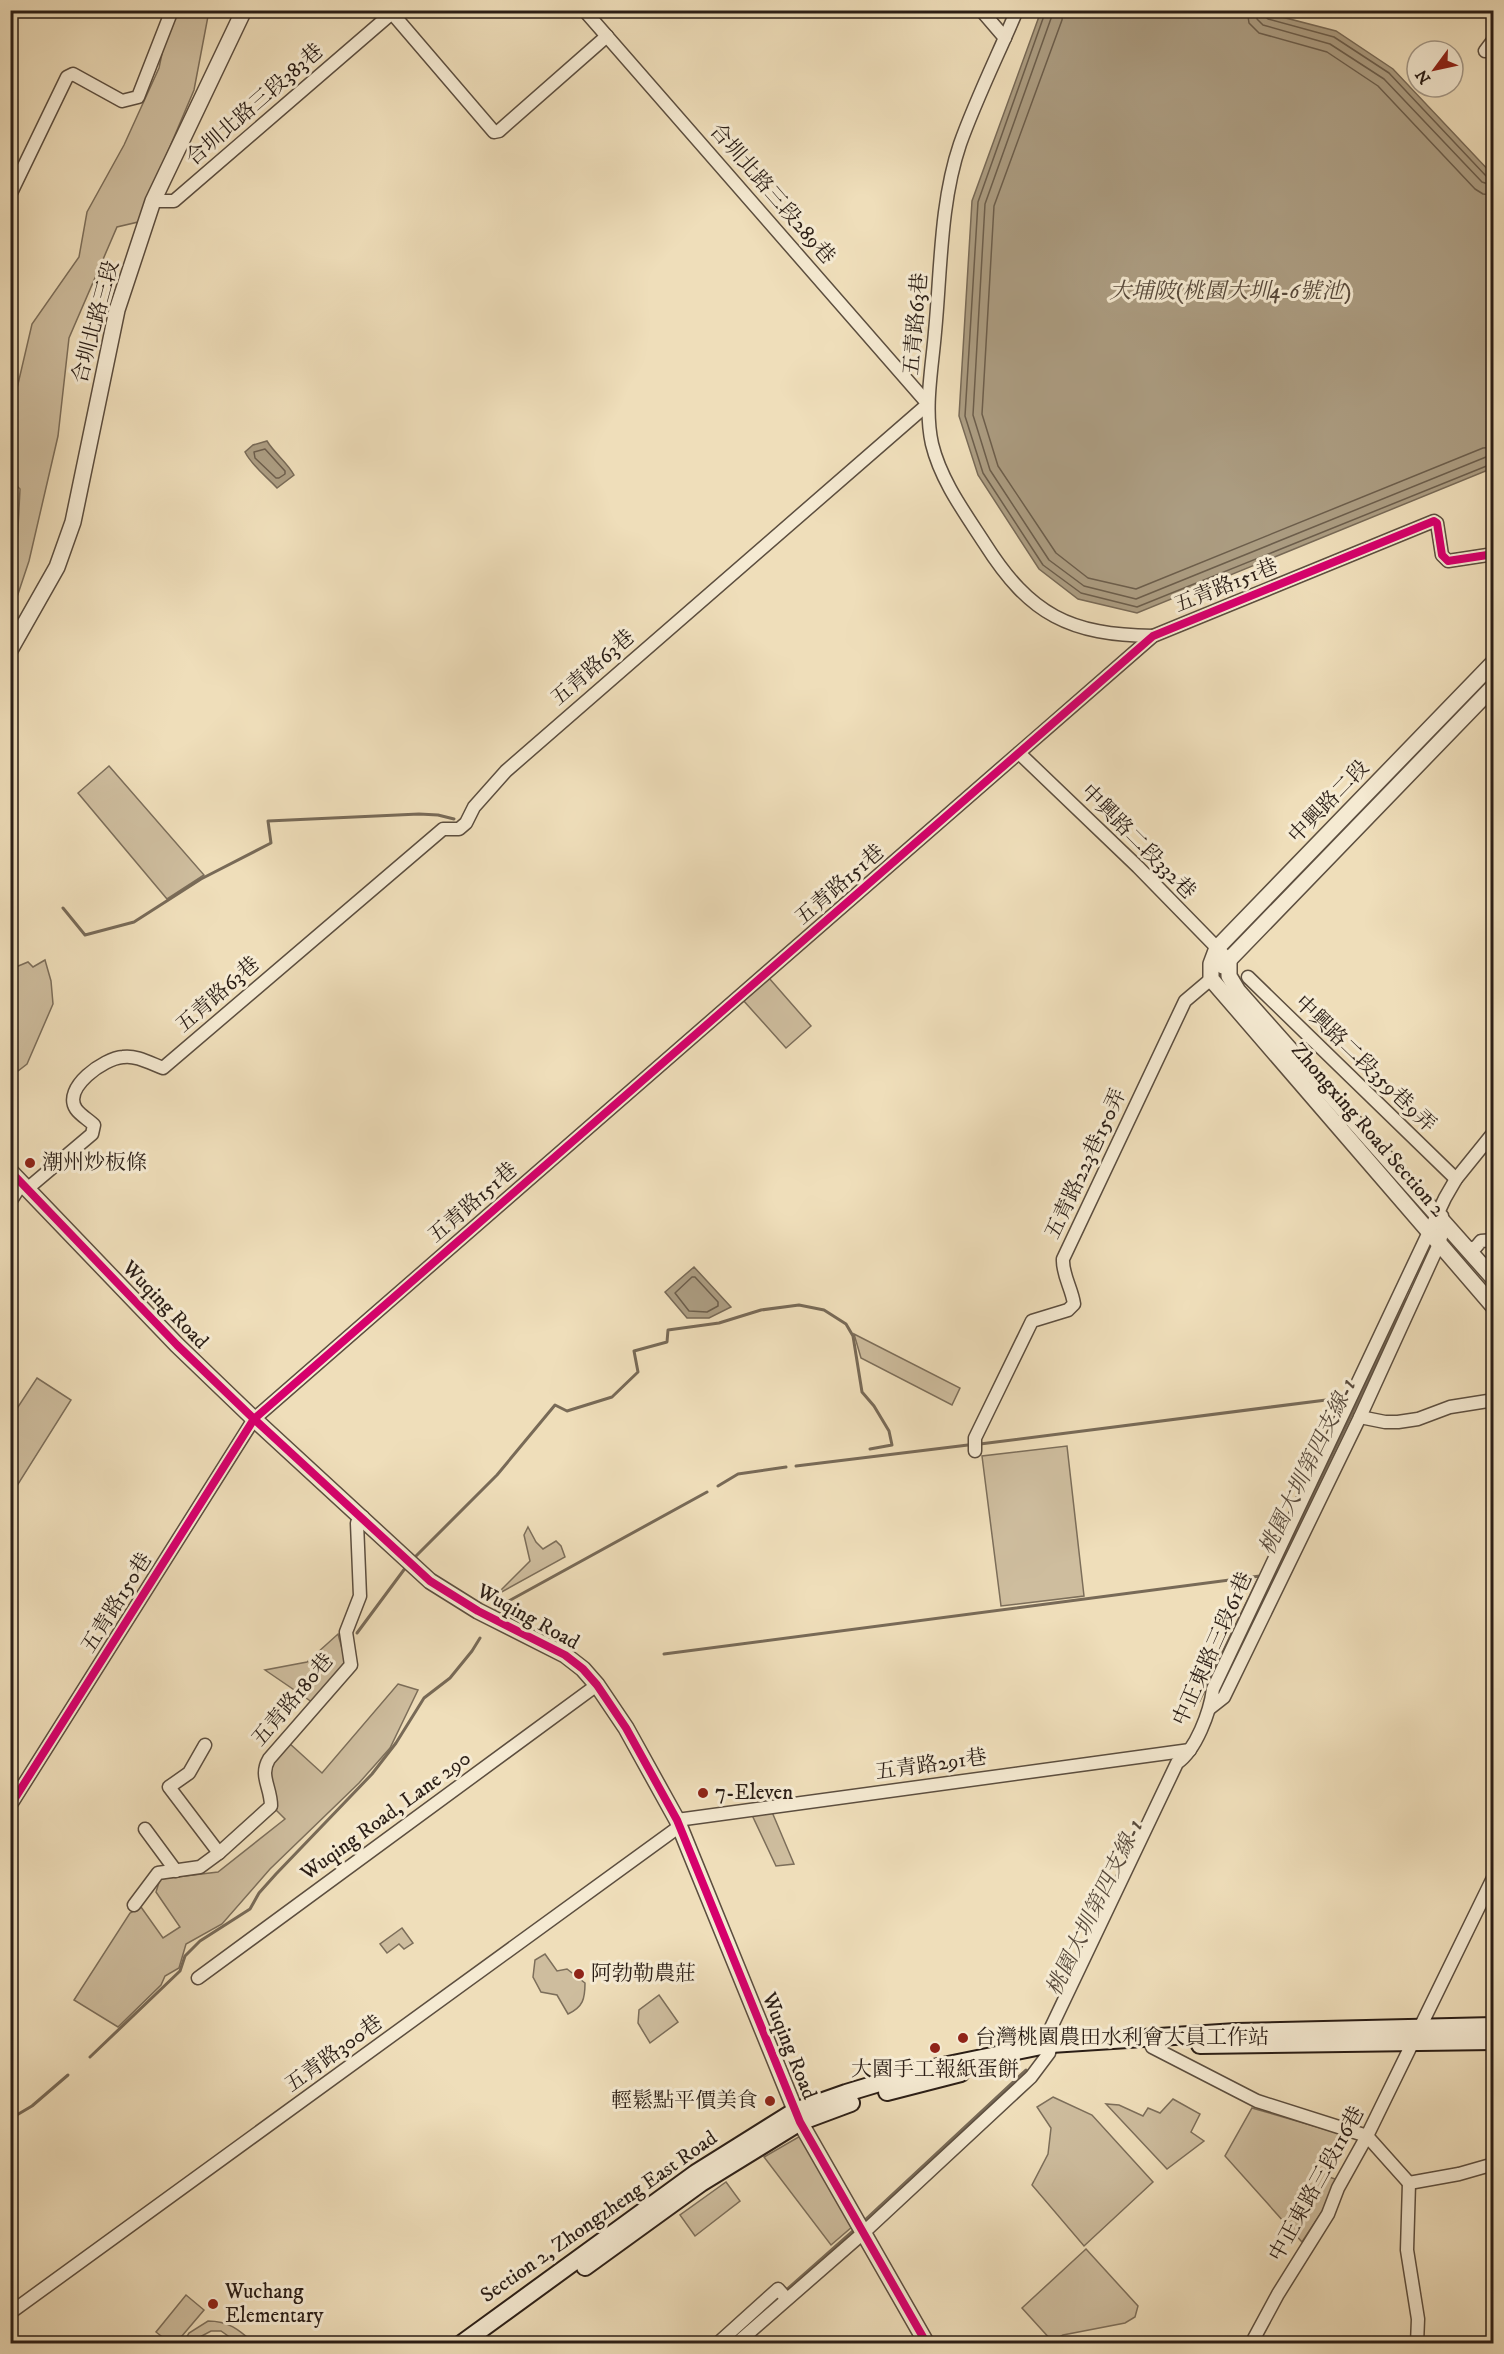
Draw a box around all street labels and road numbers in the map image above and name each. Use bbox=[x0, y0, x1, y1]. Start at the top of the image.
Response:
street label: 合圳北路三段383巷 bbox=[181, 38, 329, 172]
street label: 合圳北路三段289巷 bbox=[704, 118, 840, 270]
street label: 合圳北路三段 bbox=[67, 258, 125, 386]
street label: 五青路63巷 bbox=[899, 272, 933, 376]
street label: 五青路151巷 bbox=[1170, 553, 1282, 619]
street label: 五青路63巷 bbox=[546, 624, 640, 712]
street label: 中興路二段 bbox=[1283, 755, 1375, 849]
street label: 中興路二段332巷 bbox=[1075, 779, 1201, 905]
street label: 五青路151巷 bbox=[790, 839, 890, 931]
street label: 五青路63巷 bbox=[171, 951, 265, 1039]
street label: 中興路二段359巷9弄 bbox=[1289, 990, 1441, 1138]
street label: Zhongxing Road Section 2 bbox=[1285, 1038, 1451, 1223]
street label: 五青路223巷150弄 bbox=[1040, 1085, 1132, 1243]
street label: 五青路151巷 bbox=[423, 1157, 523, 1249]
street label: Wuqing Road bbox=[116, 1255, 214, 1355]
street label: 五青路150巷 bbox=[76, 1548, 158, 1658]
street label: 中正東路三段61巷 bbox=[1167, 1568, 1259, 1730]
street label: Wuqing Road bbox=[471, 1578, 584, 1656]
street label: 五青路180巷 bbox=[247, 1648, 339, 1752]
street label: 五青路291巷 bbox=[874, 1744, 988, 1786]
street label: Wuqing Road, Lane 290 bbox=[295, 1746, 476, 1887]
street label: Wuqing Road bbox=[755, 1988, 822, 2104]
street label: 五青路300巷 bbox=[280, 2010, 388, 2098]
street label: 中正東路三段116巷 bbox=[1264, 2102, 1370, 2266]
street label: Section 2, Zhongzheng East Road bbox=[476, 2125, 723, 2309]

